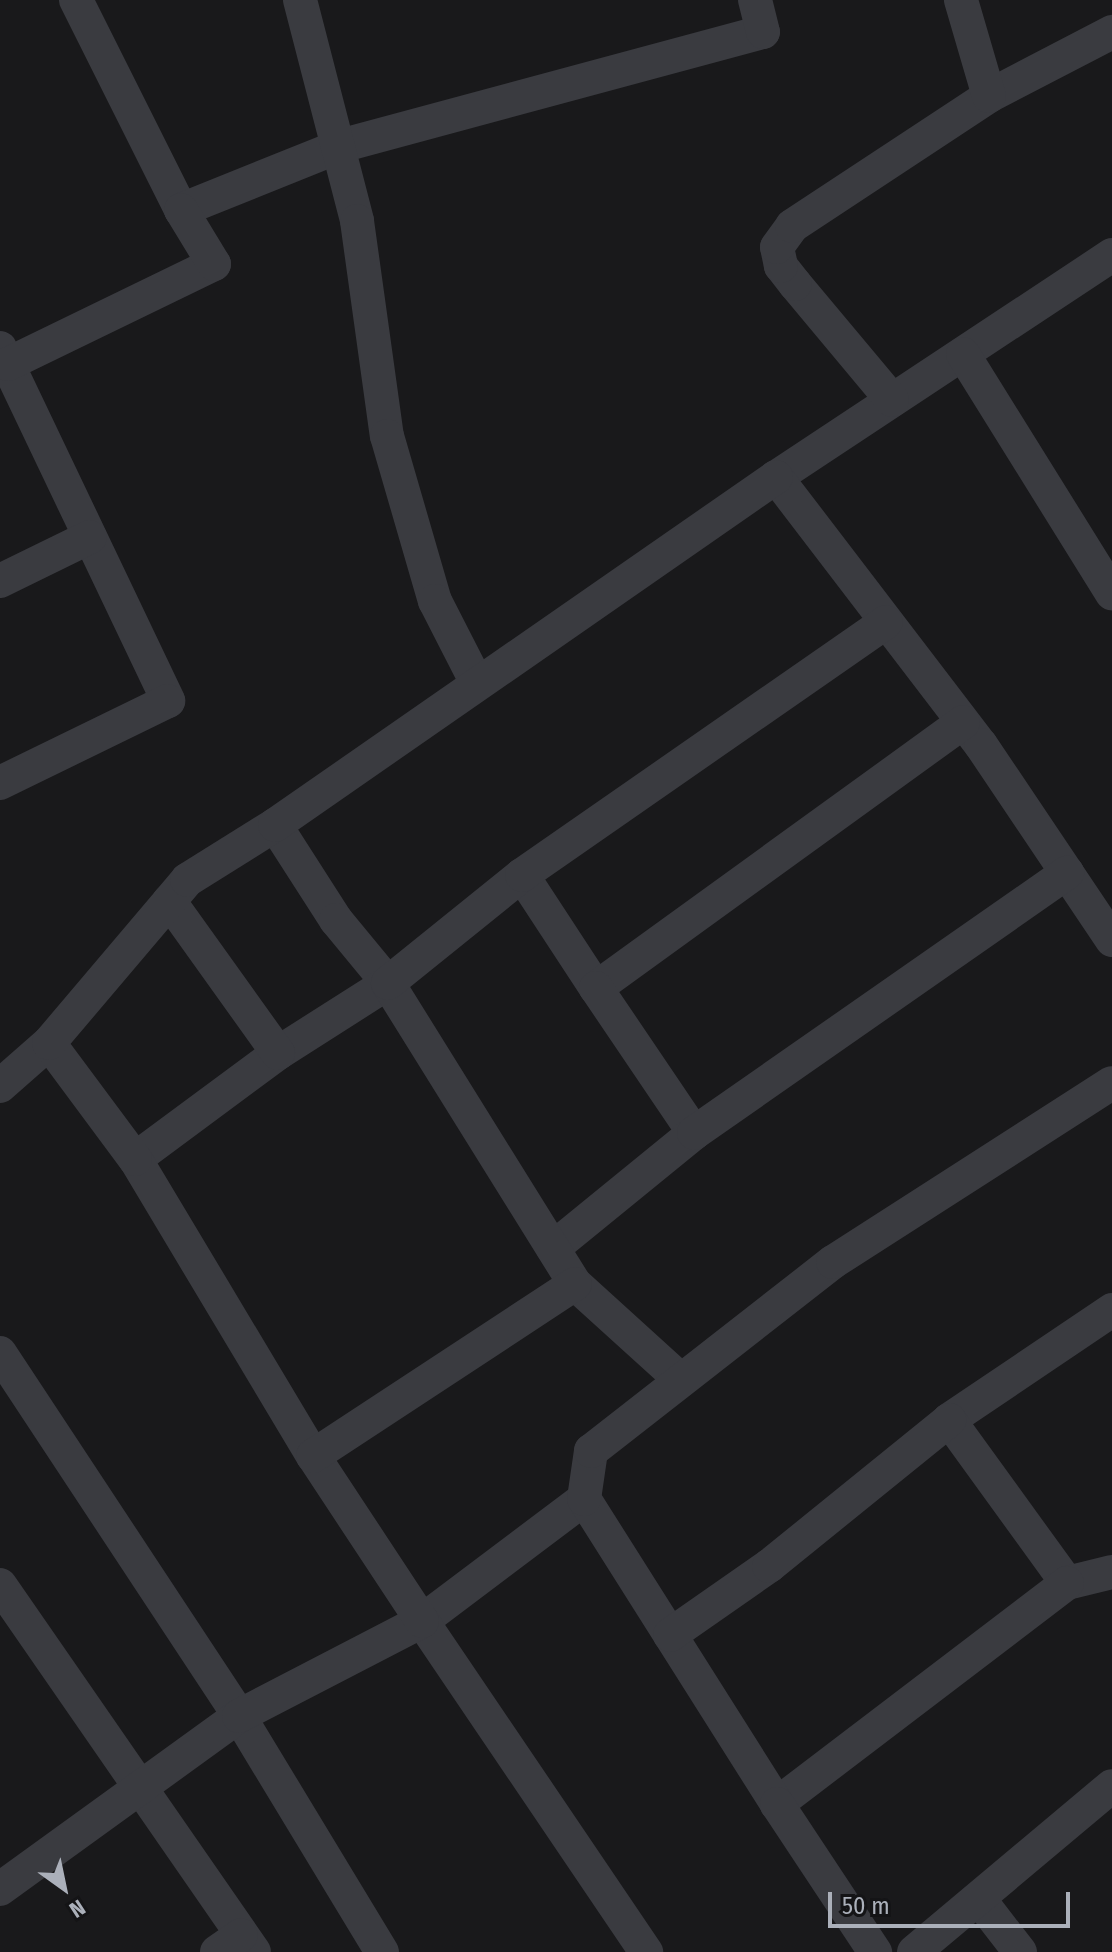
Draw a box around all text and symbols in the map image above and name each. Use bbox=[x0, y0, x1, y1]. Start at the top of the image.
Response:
north arrow bbox=[24, 1848, 104, 1928]
scale bar bbox=[832, 1876, 1074, 1926]
text: 50 m bbox=[842, 1892, 890, 1920]
text: N bbox=[64, 1894, 90, 1923]

